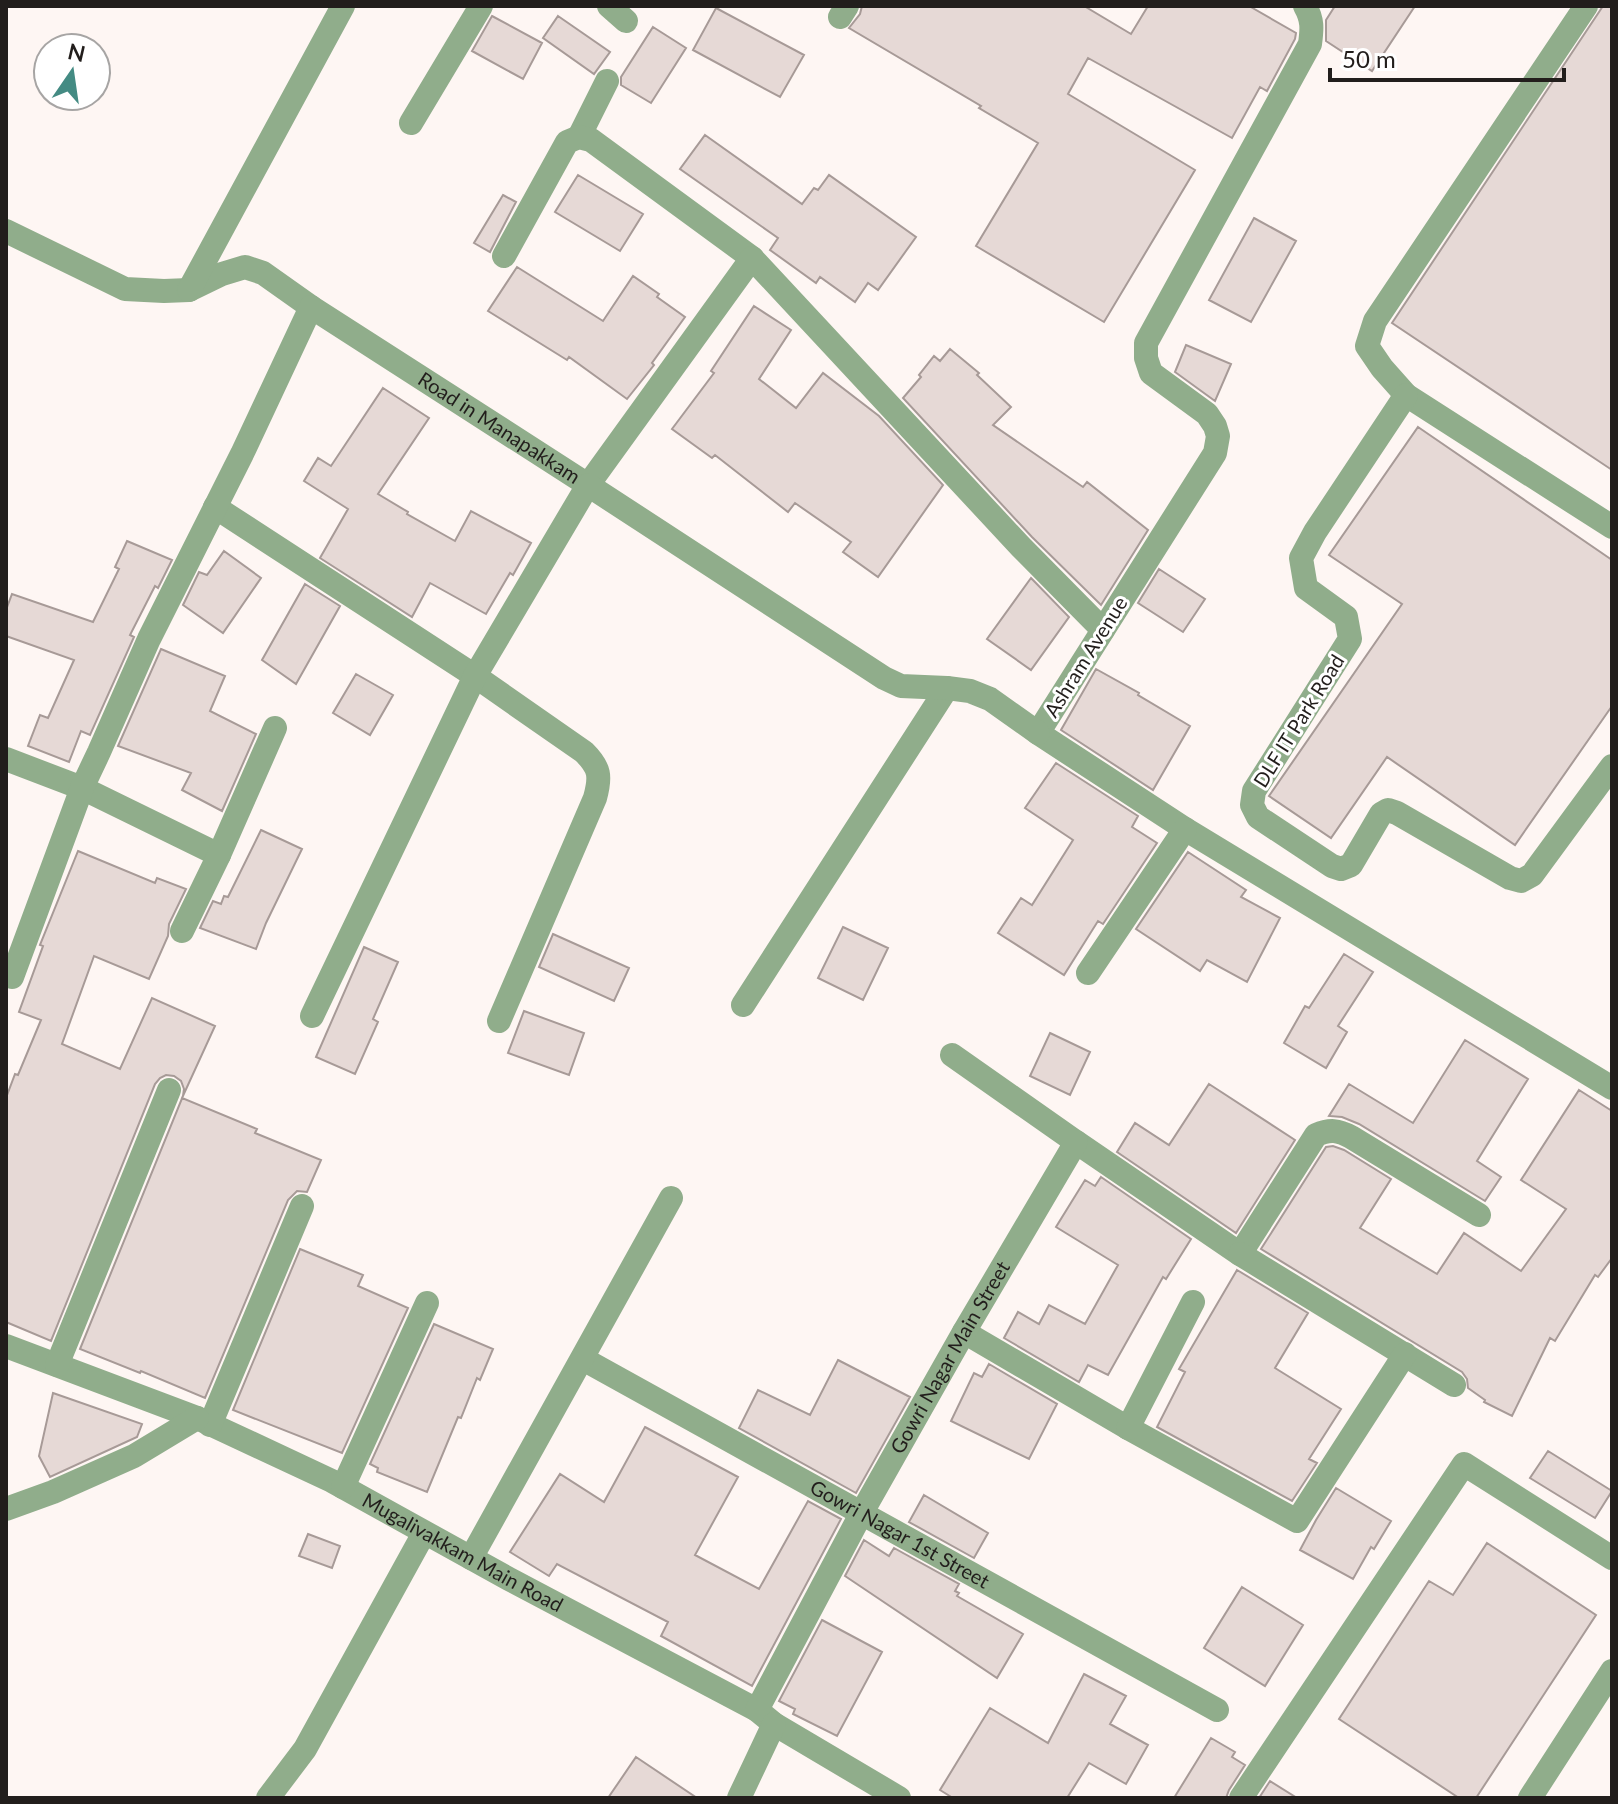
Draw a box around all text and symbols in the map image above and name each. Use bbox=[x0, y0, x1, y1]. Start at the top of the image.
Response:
north arrow bbox=[32, 32, 112, 112]
scale bar bbox=[1330, 32, 1564, 82]
text: N bbox=[65, 37, 88, 67]
text: 50 m bbox=[1342, 44, 1396, 73]
street label: Road in Manapakkam bbox=[414, 366, 585, 488]
street label: Ashram Avenue bbox=[1039, 592, 1132, 721]
street label: DLF IT Park Road bbox=[1248, 650, 1349, 791]
street label: Gowri Nagar Main Street bbox=[885, 1257, 1014, 1458]
street label: Gowri Nagar 1st Street bbox=[806, 1474, 994, 1593]
street label: Mugalivakkam Main Road bbox=[358, 1487, 567, 1616]

